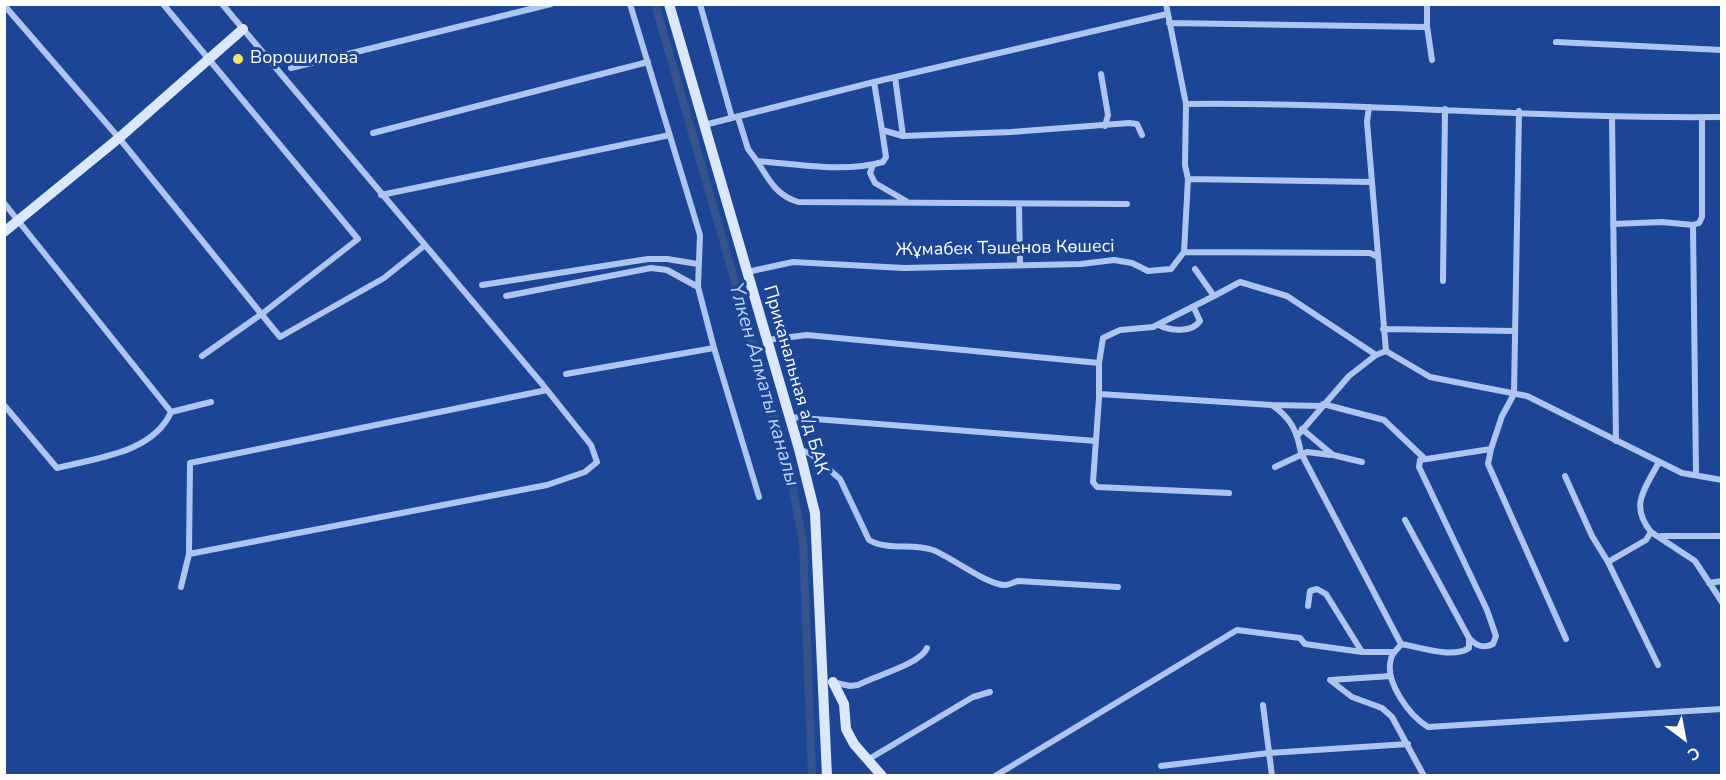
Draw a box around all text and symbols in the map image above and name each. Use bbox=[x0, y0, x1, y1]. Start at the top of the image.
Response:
place label: Ворошилова bbox=[250, 48, 358, 70]
marker: Ворошилова bbox=[231, 52, 245, 66]
street label: Жұмабек Тәшенов Көшесі bbox=[895, 236, 1115, 262]
water label: Үлкен Алматы каналы bbox=[722, 281, 804, 489]
street label: Приканальная а/д БАК bbox=[758, 283, 832, 477]
north arrow bbox=[1654, 708, 1714, 768]
text: С bbox=[1683, 741, 1704, 765]

